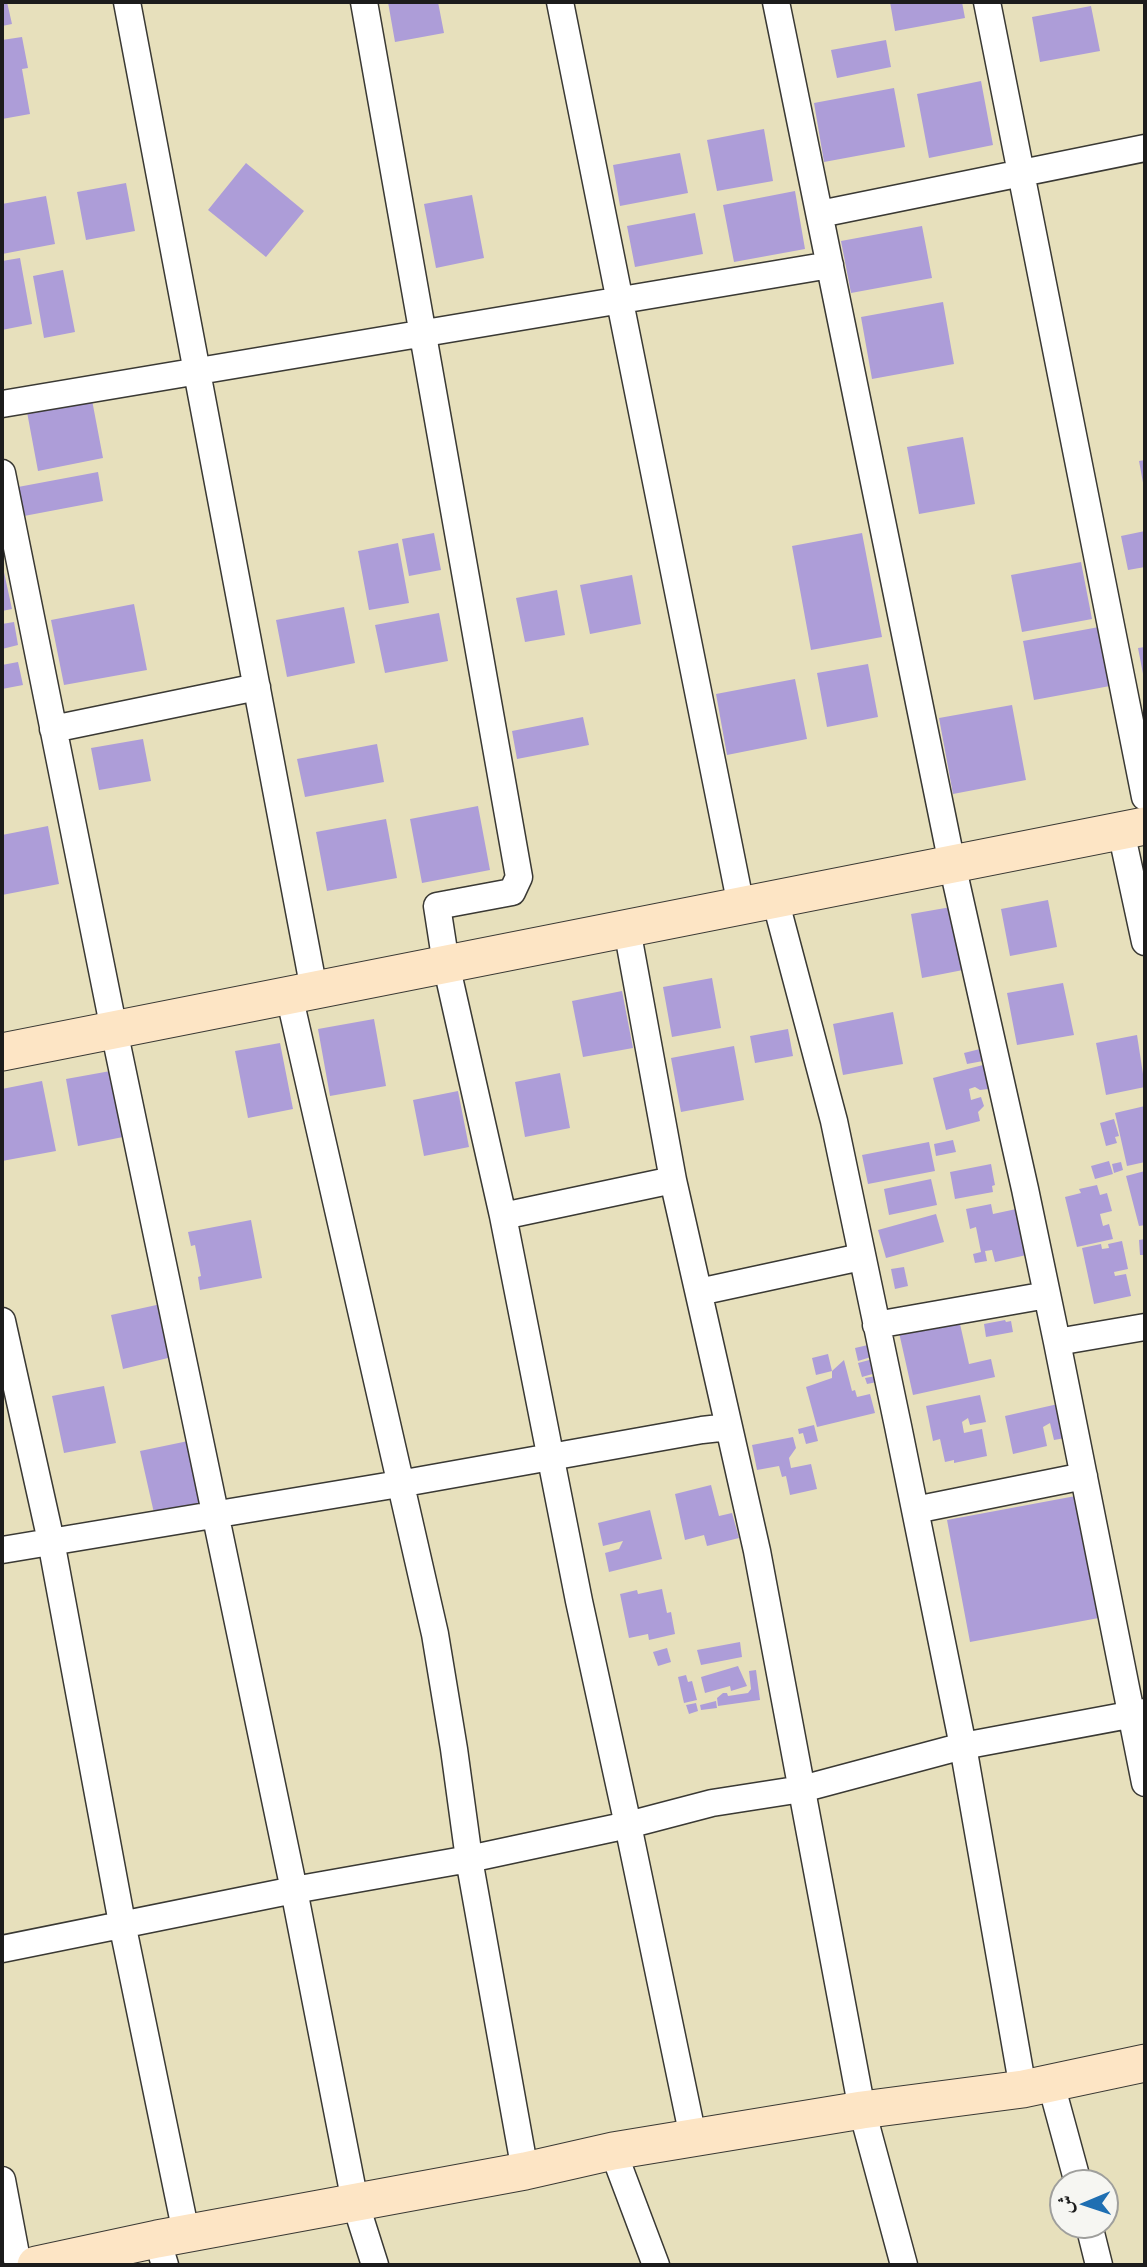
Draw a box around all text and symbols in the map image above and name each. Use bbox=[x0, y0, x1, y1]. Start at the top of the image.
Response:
north arrow bbox=[1049, 2169, 1119, 2239]
text: ش bbox=[1051, 2195, 1079, 2215]

